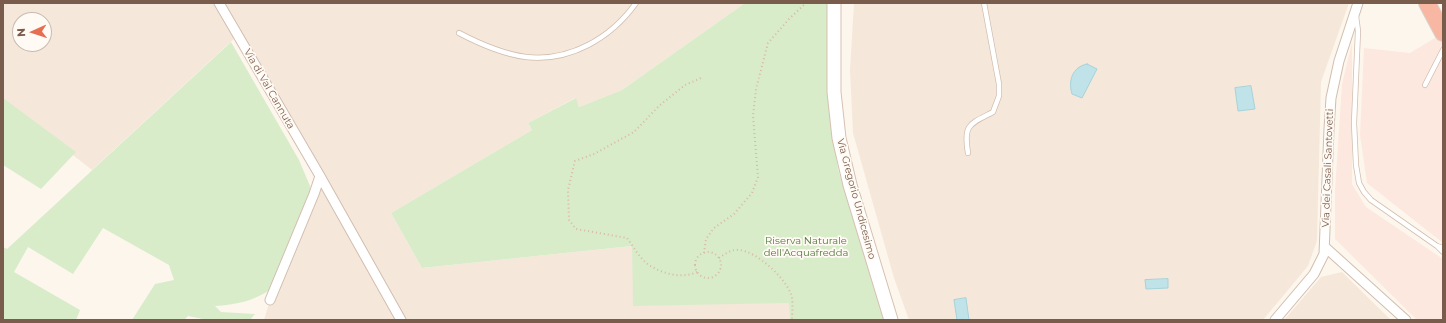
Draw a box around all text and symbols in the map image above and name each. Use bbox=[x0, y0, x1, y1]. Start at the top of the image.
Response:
north arrow bbox=[12, 12, 52, 52]
text: N bbox=[14, 28, 28, 37]
street label: Via di Val Cannuta bbox=[241, 47, 297, 131]
street label: Via dei Casali Santovetti bbox=[1320, 109, 1336, 227]
street label: Via Gregorio Undicesimo bbox=[834, 137, 878, 261]
park label: Riserva Naturale dell'Acquafredda bbox=[764, 235, 848, 258]

